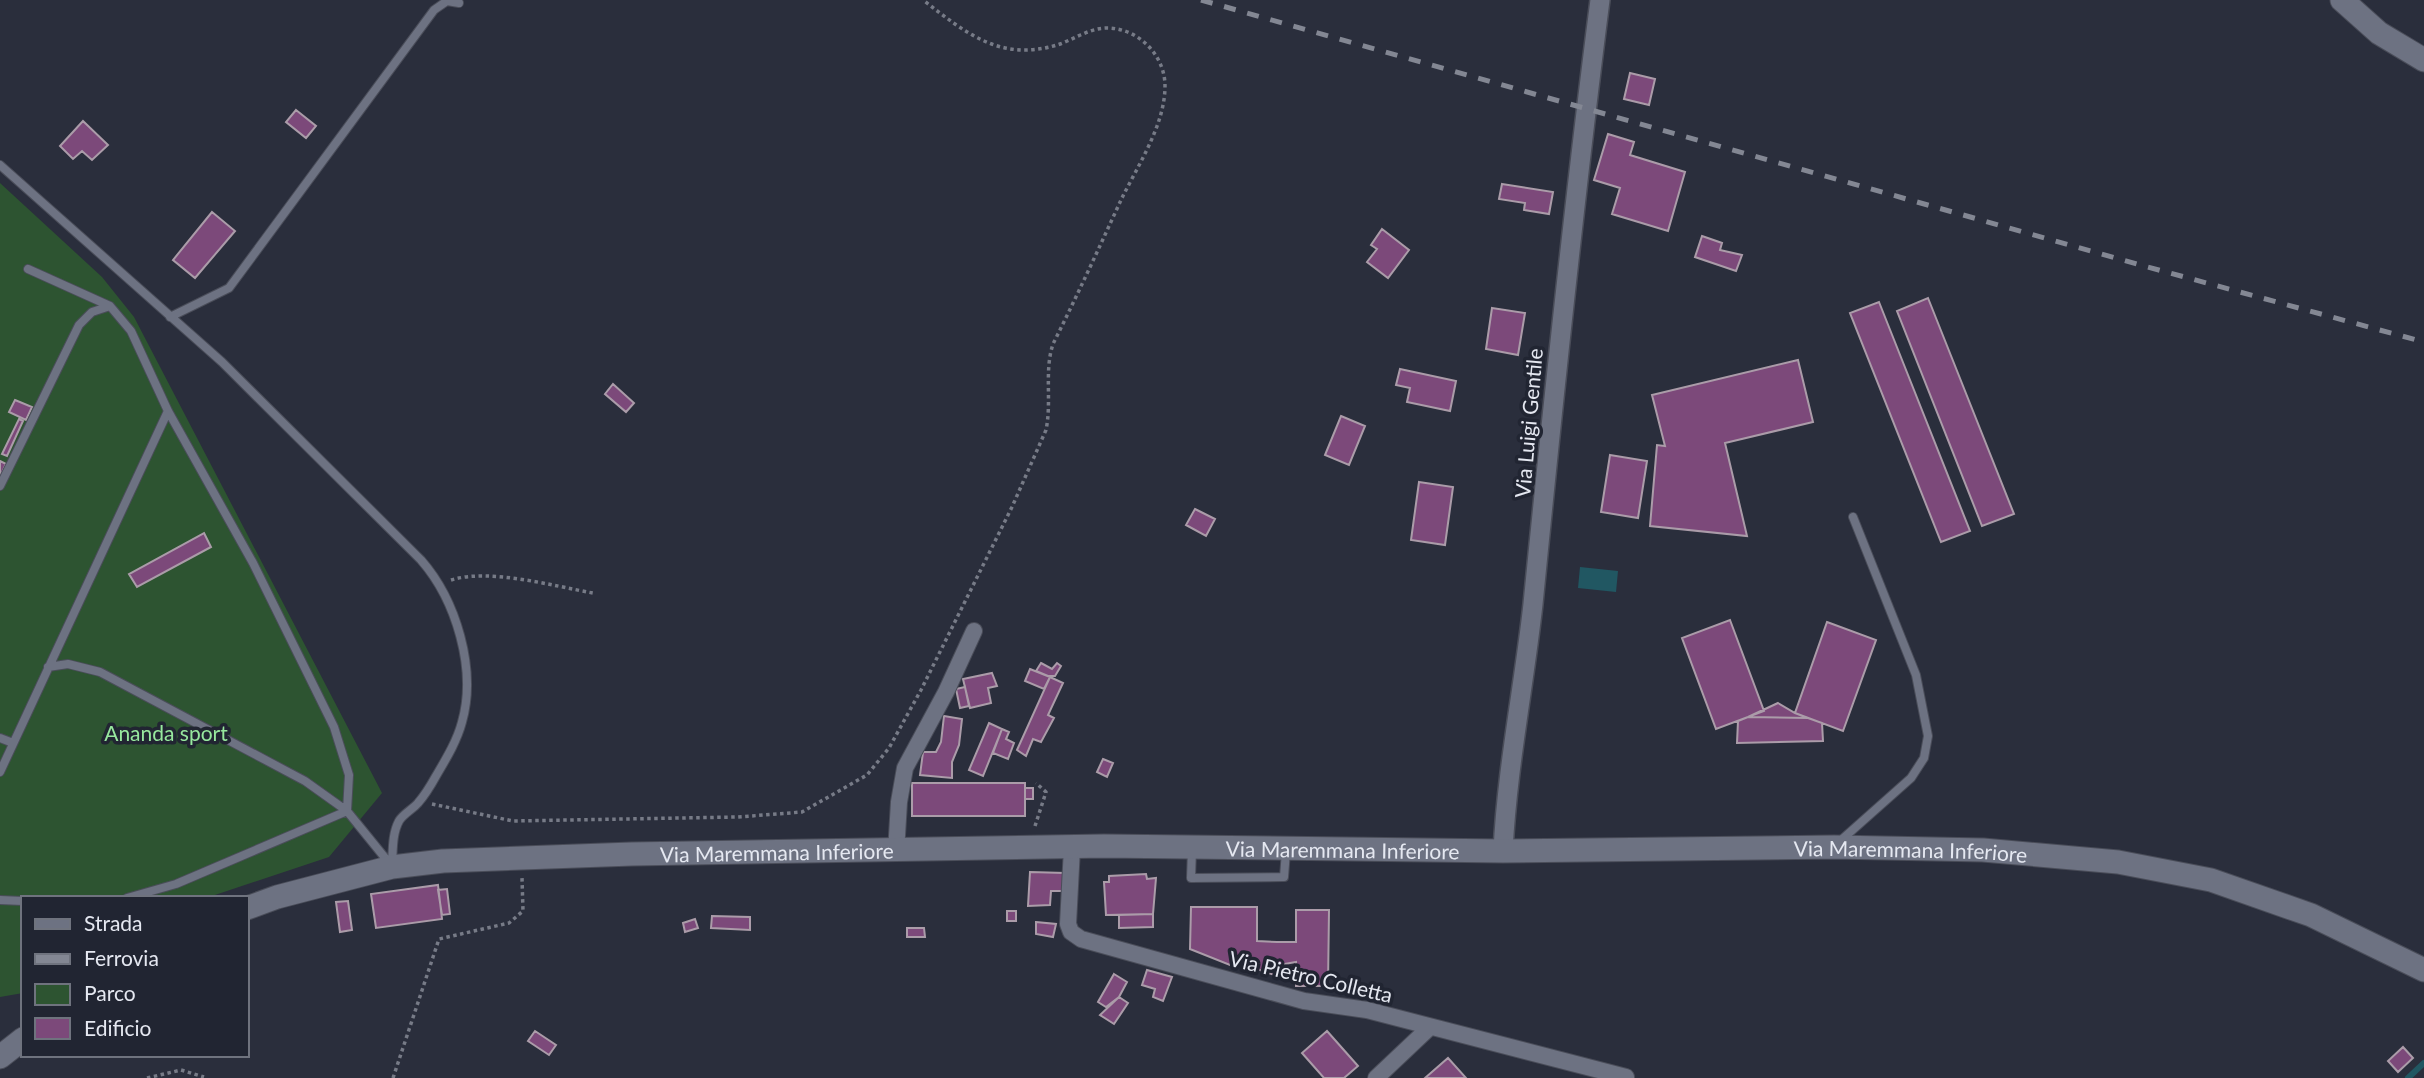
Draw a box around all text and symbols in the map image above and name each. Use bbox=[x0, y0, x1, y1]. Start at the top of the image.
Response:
street label: Via Luigi Gentile bbox=[1509, 347, 1547, 499]
park label: Ananda sport bbox=[104, 720, 228, 745]
street label: Via Maremmana Inferiore bbox=[1793, 834, 2028, 866]
street label: Via Maremmana Inferiore bbox=[1226, 835, 1460, 863]
street label: Via Maremmana Inferiore bbox=[660, 837, 894, 866]
legend bbox=[21, 896, 248, 1057]
text: Strada bbox=[84, 910, 143, 935]
text: Ferrovia bbox=[84, 945, 159, 970]
street label: Via Pietro Colletta bbox=[1227, 945, 1395, 1007]
text: Parco bbox=[84, 980, 136, 1005]
text: Edificio bbox=[84, 1015, 152, 1040]

